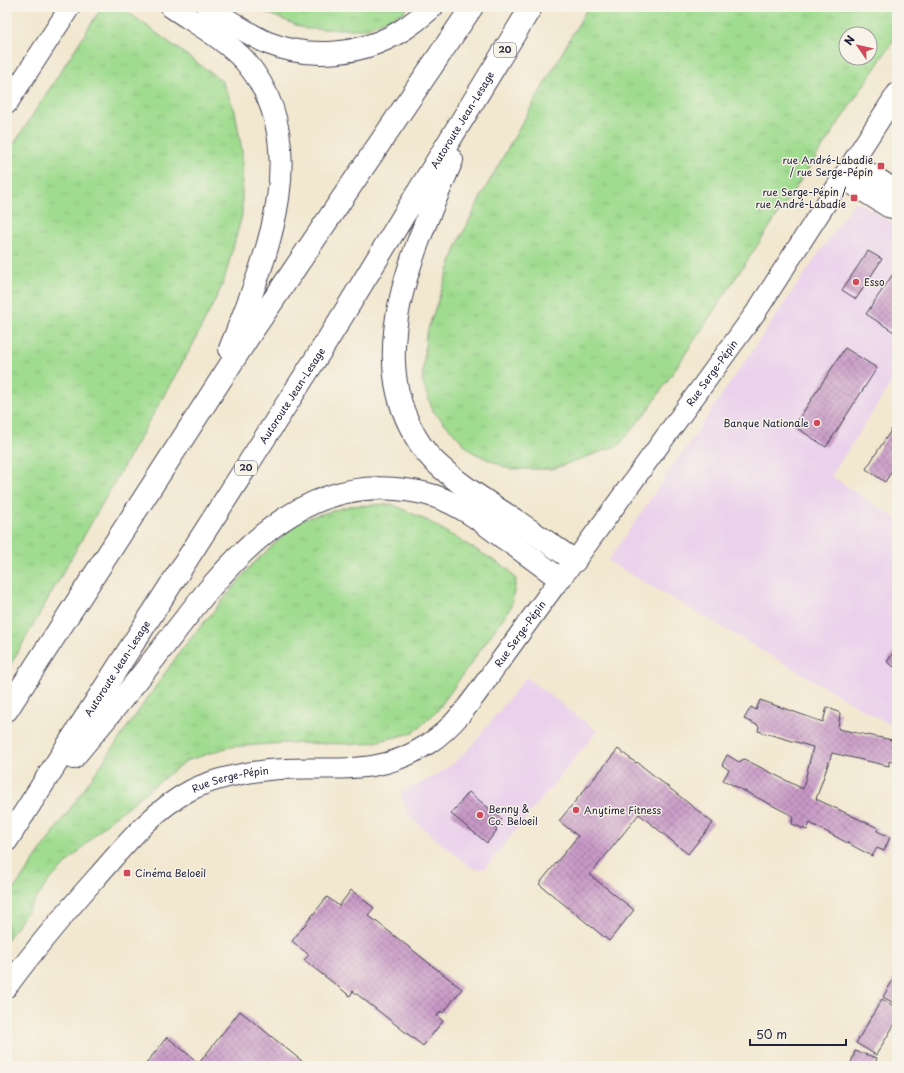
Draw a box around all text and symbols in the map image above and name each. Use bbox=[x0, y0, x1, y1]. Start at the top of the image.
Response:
north arrow bbox=[838, 26, 878, 66]
text: N bbox=[840, 32, 859, 48]
road number: 20 bbox=[494, 43, 516, 57]
street label: Autoroute Jean-Lesage bbox=[426, 68, 497, 171]
place label: rue André-Labadie / rue Serge-Pépin bbox=[783, 152, 873, 179]
marker: rue André-Labadie / rue Serge-Pépin bbox=[876, 161, 886, 171]
place label: rue Serge-Pépin / rue André-Labadie bbox=[756, 184, 847, 211]
marker: rue Serge-Pépin / rue André-Labadie bbox=[849, 193, 859, 203]
place label: Esso bbox=[864, 274, 885, 289]
marker: Esso bbox=[851, 277, 861, 287]
street label: Rue Serge-Pépin bbox=[682, 336, 741, 409]
street label: Autoroute Jean-Lesage bbox=[255, 344, 328, 446]
place label: Banque Nationale bbox=[723, 415, 809, 430]
marker: Banque Nationale bbox=[812, 418, 822, 428]
road number: 20 bbox=[235, 461, 257, 475]
street label: Rue Serge-Pépin bbox=[490, 597, 549, 670]
street label: Autoroute Jean-Lesage bbox=[80, 617, 153, 719]
street label: Rue Serge-Pépin bbox=[189, 762, 269, 796]
place label: Benny & Co. Beloeil bbox=[488, 801, 538, 828]
place label: Anytime Fitness bbox=[584, 802, 662, 817]
marker: Anytime Fitness bbox=[571, 805, 581, 815]
marker: Benny & Co. Beloeil bbox=[475, 810, 485, 820]
place label: Cinéma Beloeil bbox=[135, 865, 206, 880]
marker: Cinéma Beloeil bbox=[122, 868, 132, 878]
scale bar bbox=[750, 1021, 846, 1047]
text: 50 m bbox=[756, 1025, 787, 1043]

